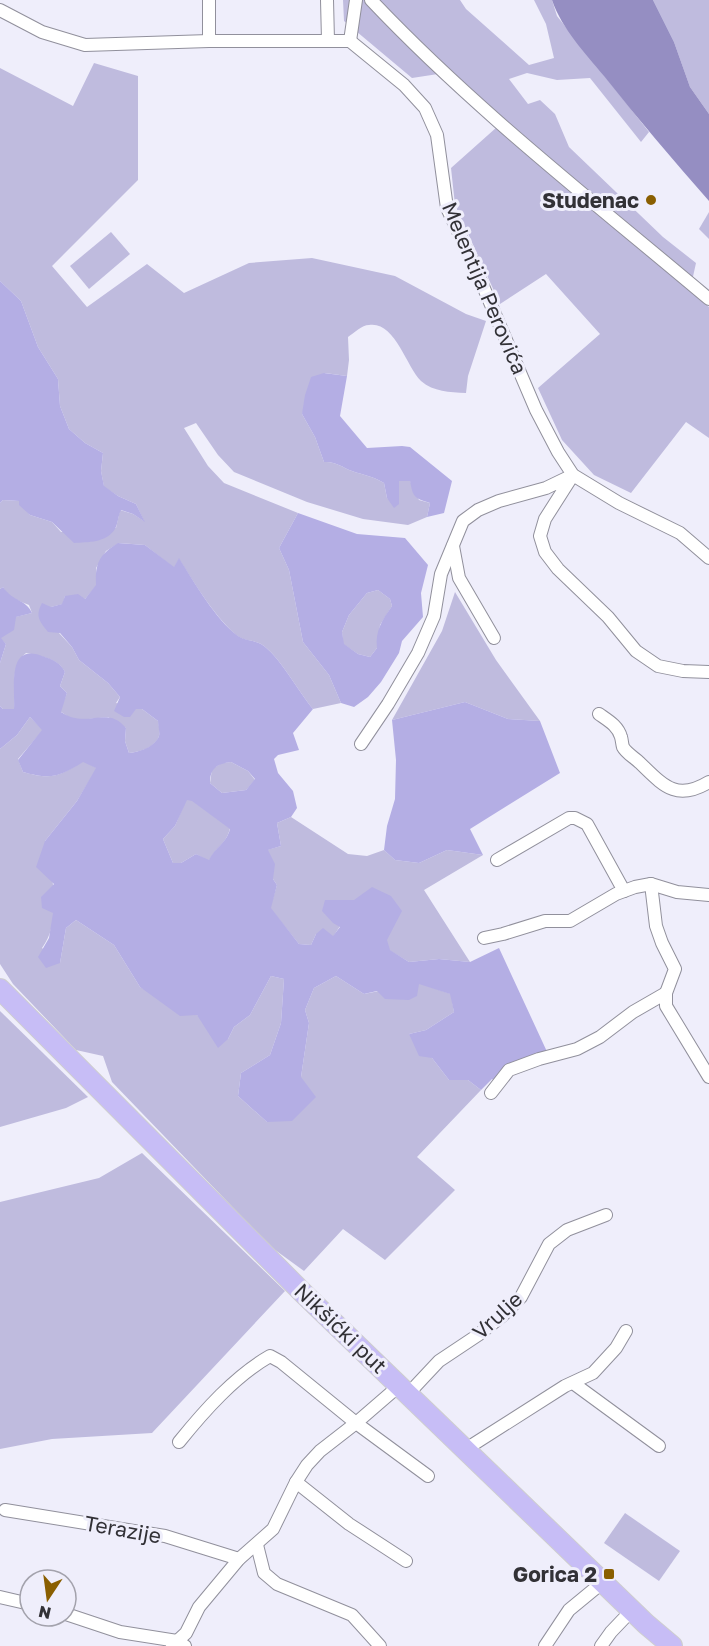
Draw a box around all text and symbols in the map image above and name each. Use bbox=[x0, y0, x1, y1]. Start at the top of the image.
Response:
place label: Studenac bbox=[542, 187, 639, 213]
marker: Studenac bbox=[644, 193, 658, 207]
street label: Melentija Perovića bbox=[437, 198, 533, 378]
street label: Nikšićki put bbox=[289, 1278, 393, 1378]
street label: Vrulje bbox=[467, 1285, 527, 1345]
street label: Terazije bbox=[83, 1509, 163, 1549]
place label: Gorica 2 bbox=[513, 1561, 597, 1587]
marker: Gorica 2 bbox=[602, 1567, 616, 1581]
north arrow bbox=[18, 1568, 78, 1628]
text: N bbox=[36, 1602, 53, 1624]

